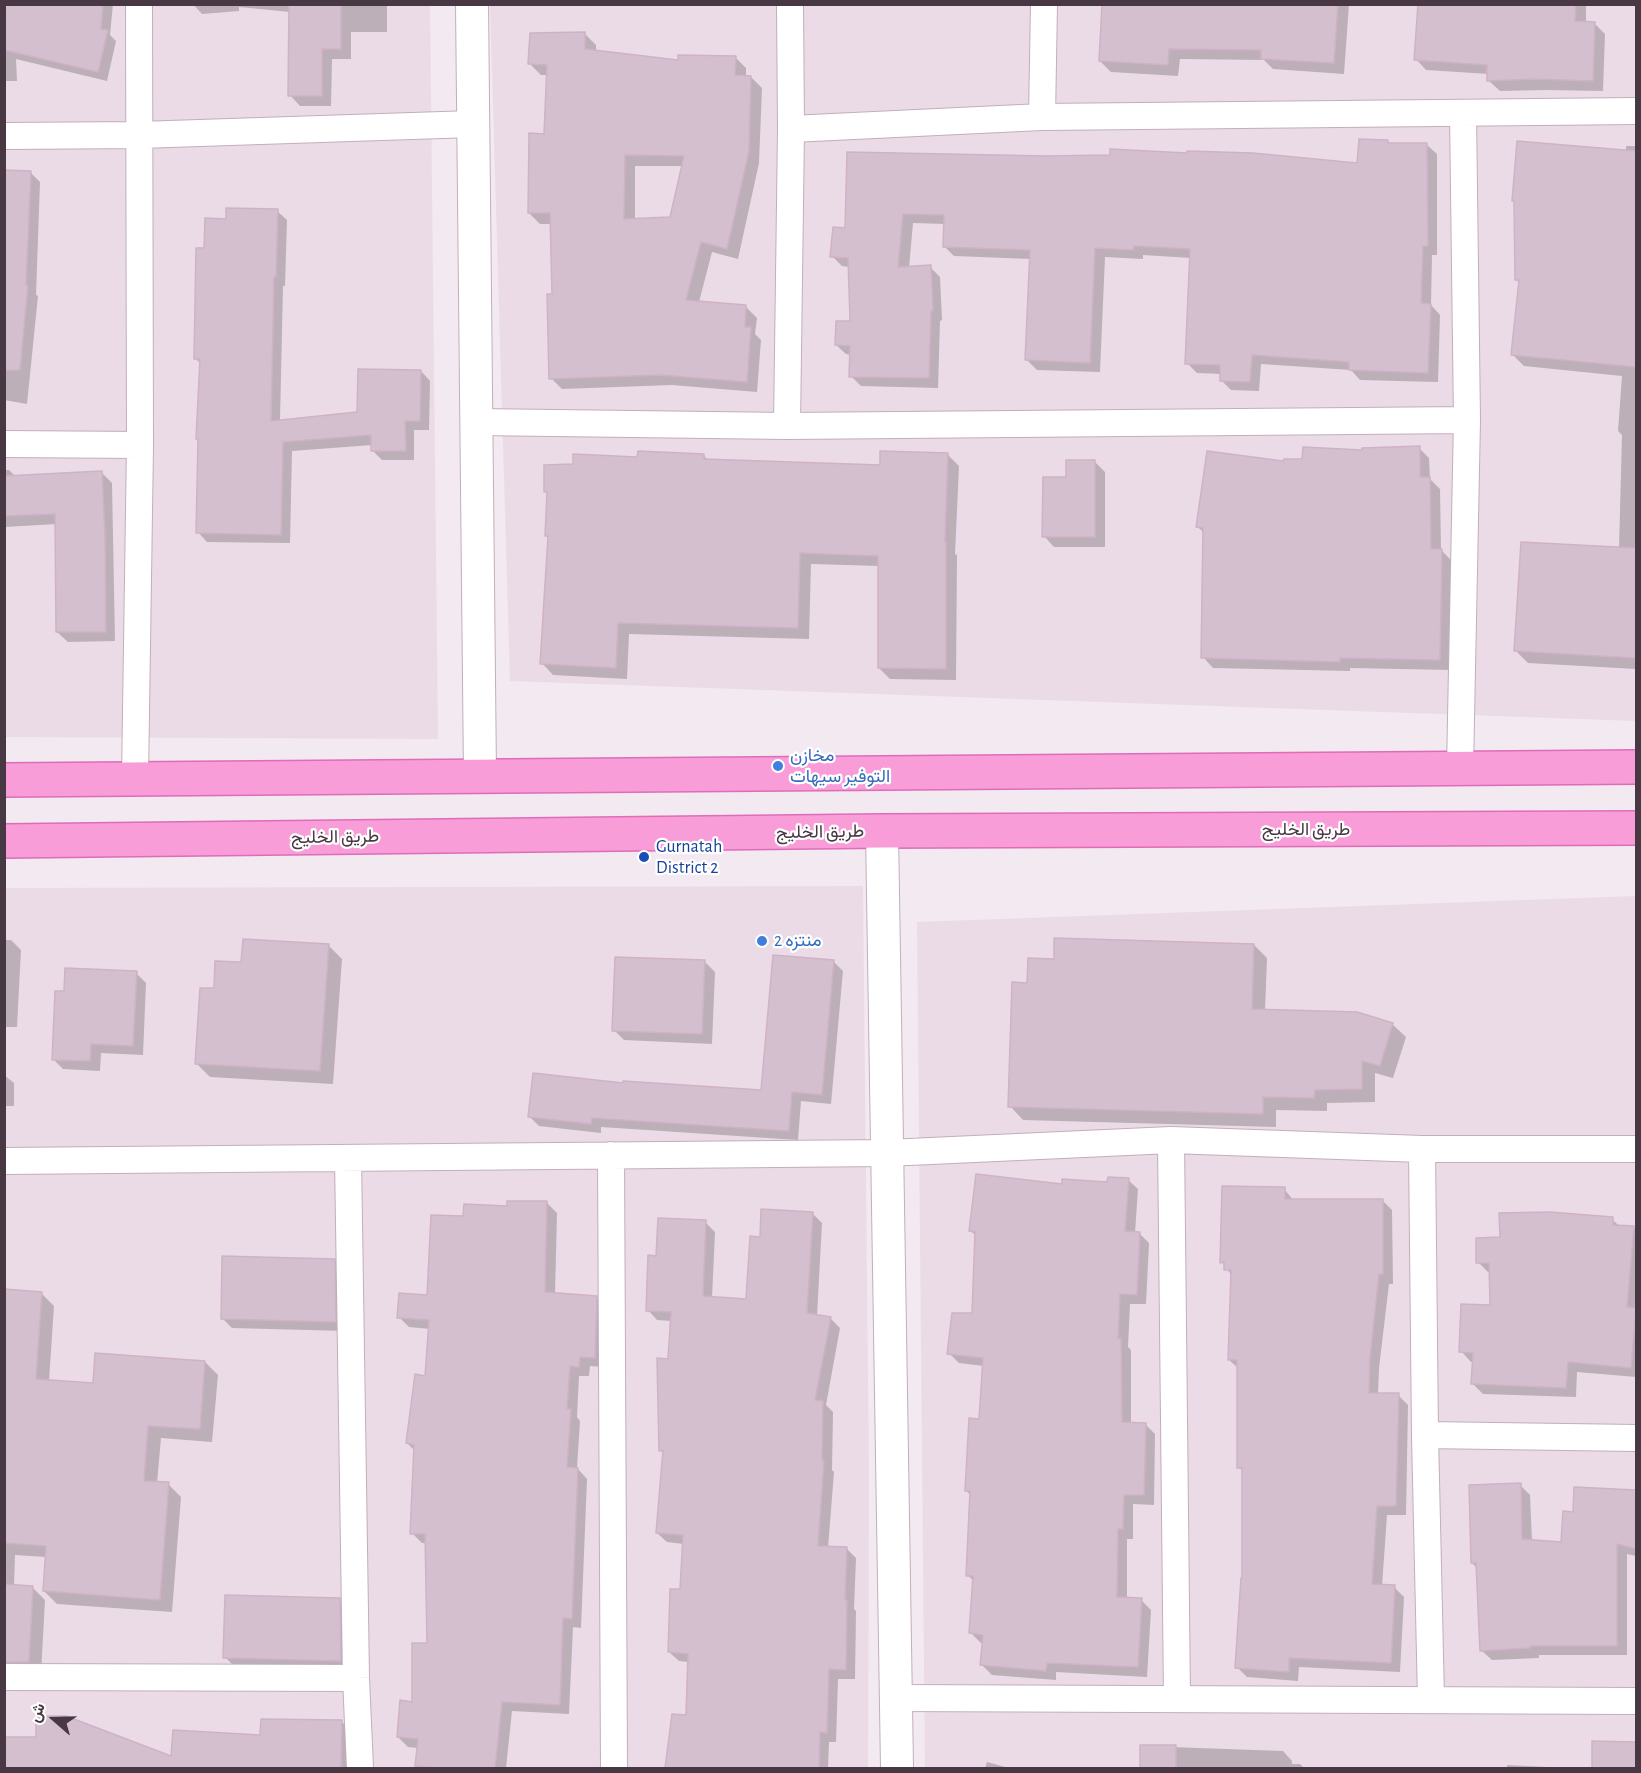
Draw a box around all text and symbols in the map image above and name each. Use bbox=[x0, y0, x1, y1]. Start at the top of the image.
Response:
place label: مخازن التوفير سيهات bbox=[790, 745, 890, 788]
marker: مخازن التوفير سيهات bbox=[771, 759, 785, 773]
street label: طريق الخليج bbox=[1262, 819, 1350, 841]
street label: طريق الخليج bbox=[776, 820, 864, 844]
street label: طريق الخليج bbox=[291, 825, 379, 849]
place label: Gurnatah District 2 bbox=[656, 836, 722, 878]
marker: Gurnatah District 2 bbox=[637, 850, 651, 864]
place label: منتزه 2 bbox=[774, 930, 822, 952]
marker: منتزه 2 bbox=[755, 934, 769, 948]
north arrow bbox=[24, 1689, 84, 1749]
text: ش bbox=[26, 1701, 48, 1725]

